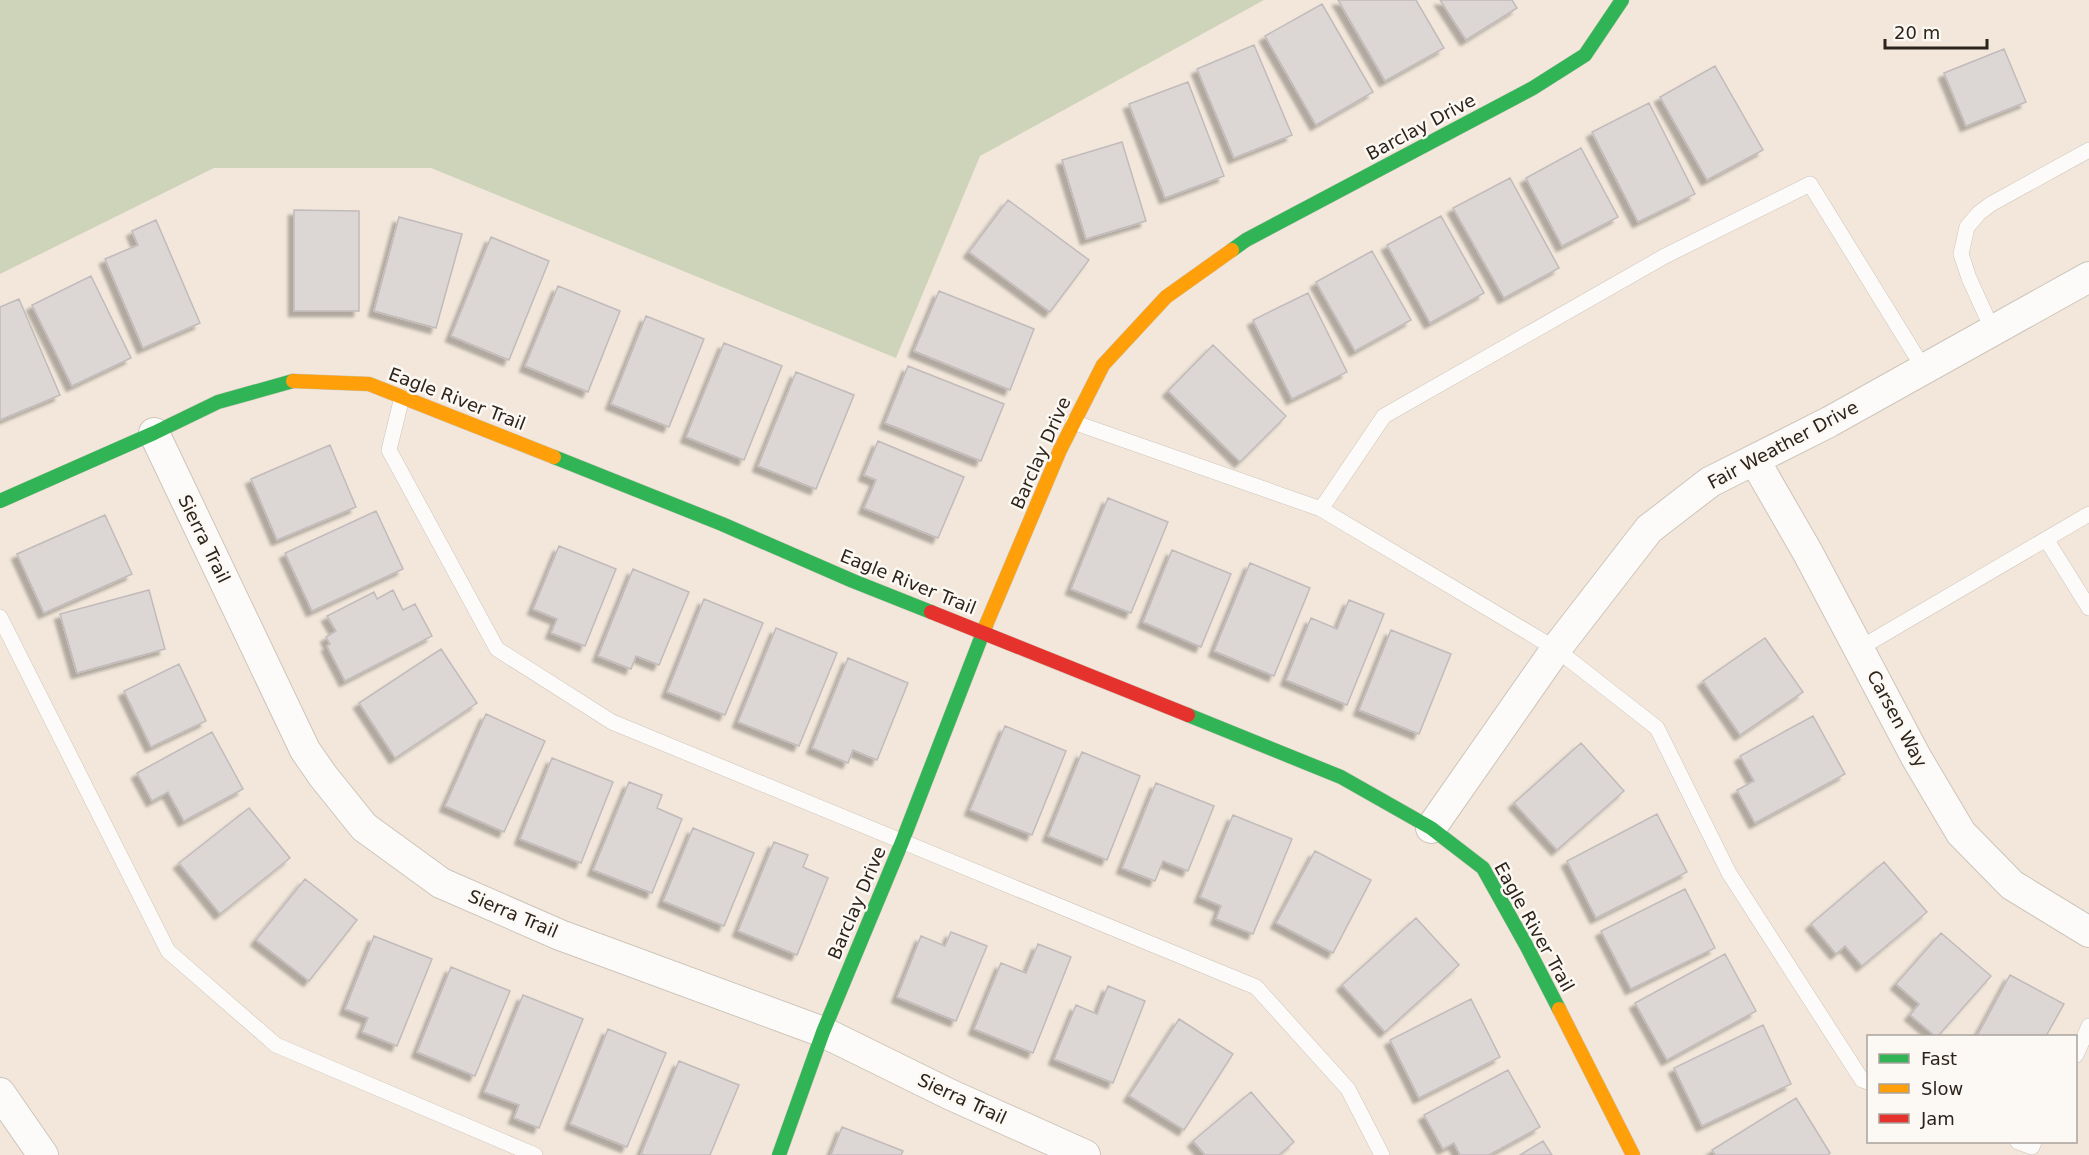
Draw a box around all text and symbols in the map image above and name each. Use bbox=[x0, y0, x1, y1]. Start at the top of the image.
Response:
scale bar bbox=[1885, 12, 1987, 50]
text: 20 m bbox=[1894, 22, 1940, 43]
street label: Barclay Drive bbox=[1363, 89, 1479, 164]
street label: Eagle River Trail bbox=[386, 363, 529, 434]
street label: Barclay Drive bbox=[1006, 393, 1075, 512]
street label: Fair Weather Drive bbox=[1704, 396, 1862, 493]
street label: Sierra Trail bbox=[174, 491, 235, 586]
street label: Eagle River Trail bbox=[837, 545, 979, 618]
street label: Carsen Way bbox=[1863, 667, 1932, 771]
street label: Barclay Drive bbox=[823, 843, 890, 962]
street label: Eagle River Trail bbox=[1490, 858, 1579, 995]
street label: Sierra Trail bbox=[465, 885, 561, 942]
legend bbox=[1867, 1035, 2077, 1143]
text: Fast bbox=[1921, 1048, 1957, 1069]
street label: Sierra Trail bbox=[914, 1069, 1010, 1128]
text: Slow bbox=[1921, 1078, 1963, 1099]
text: Jam bbox=[1920, 1108, 1955, 1129]

